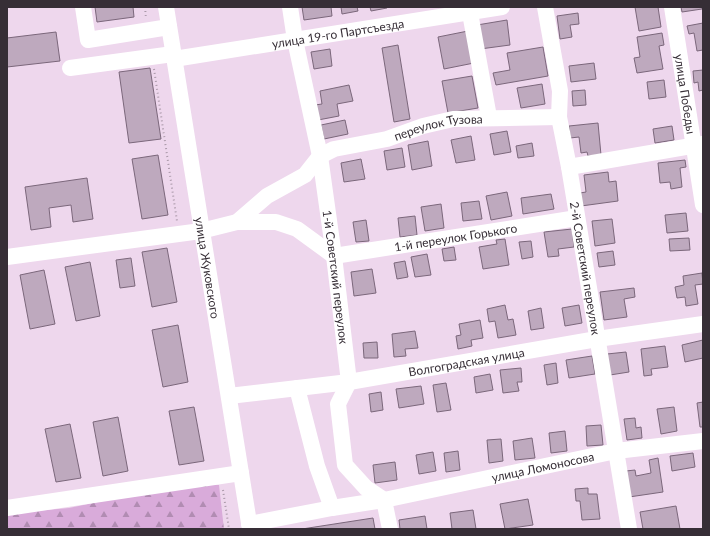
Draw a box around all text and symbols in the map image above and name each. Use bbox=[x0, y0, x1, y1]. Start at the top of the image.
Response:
street label: улица 19-го Партсъезда bbox=[271, 15, 405, 51]
street label: улица Победы bbox=[672, 53, 699, 135]
street label: переулок Тузова bbox=[392, 111, 483, 143]
street label: 2-й Советский переулок bbox=[567, 201, 604, 337]
street label: 1-й Советский переулок bbox=[320, 209, 352, 345]
street label: улица Жуковского bbox=[192, 216, 224, 320]
street label: 1-й переулок Горького bbox=[393, 220, 518, 254]
street label: Волгоградская улица bbox=[407, 344, 526, 379]
street label: улица Ломоносова bbox=[490, 448, 595, 485]

